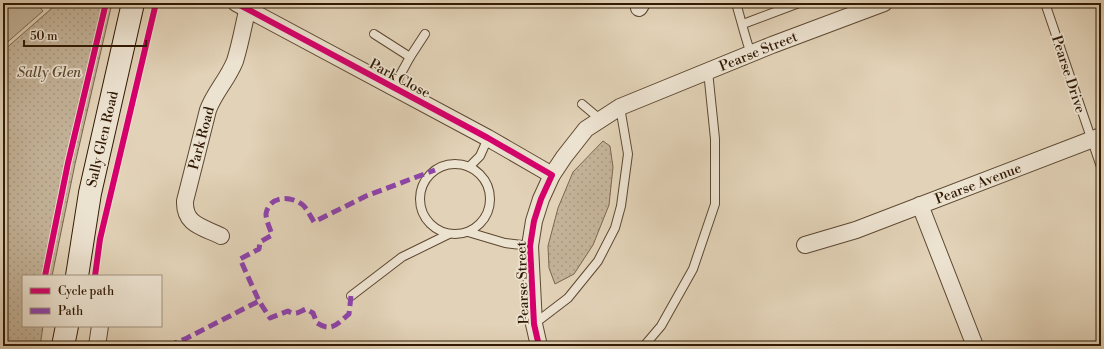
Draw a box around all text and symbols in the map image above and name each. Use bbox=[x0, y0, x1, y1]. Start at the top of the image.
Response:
scale bar bbox=[24, 22, 146, 48]
street label: Pearse Street bbox=[717, 28, 800, 76]
text: 50 m bbox=[30, 29, 58, 44]
street label: Pearse Drive bbox=[1047, 33, 1089, 115]
street label: Park Close bbox=[366, 55, 433, 103]
park label: Sally Glen bbox=[17, 64, 81, 82]
street label: Sally Glen Road bbox=[83, 89, 123, 189]
street label: Park Road bbox=[185, 105, 219, 172]
street label: Pearse Avenue bbox=[933, 159, 1024, 209]
street label: Pearse Street bbox=[513, 241, 533, 325]
legend bbox=[22, 275, 162, 327]
text: Cycle path bbox=[58, 284, 114, 299]
text: Path bbox=[58, 304, 83, 319]

